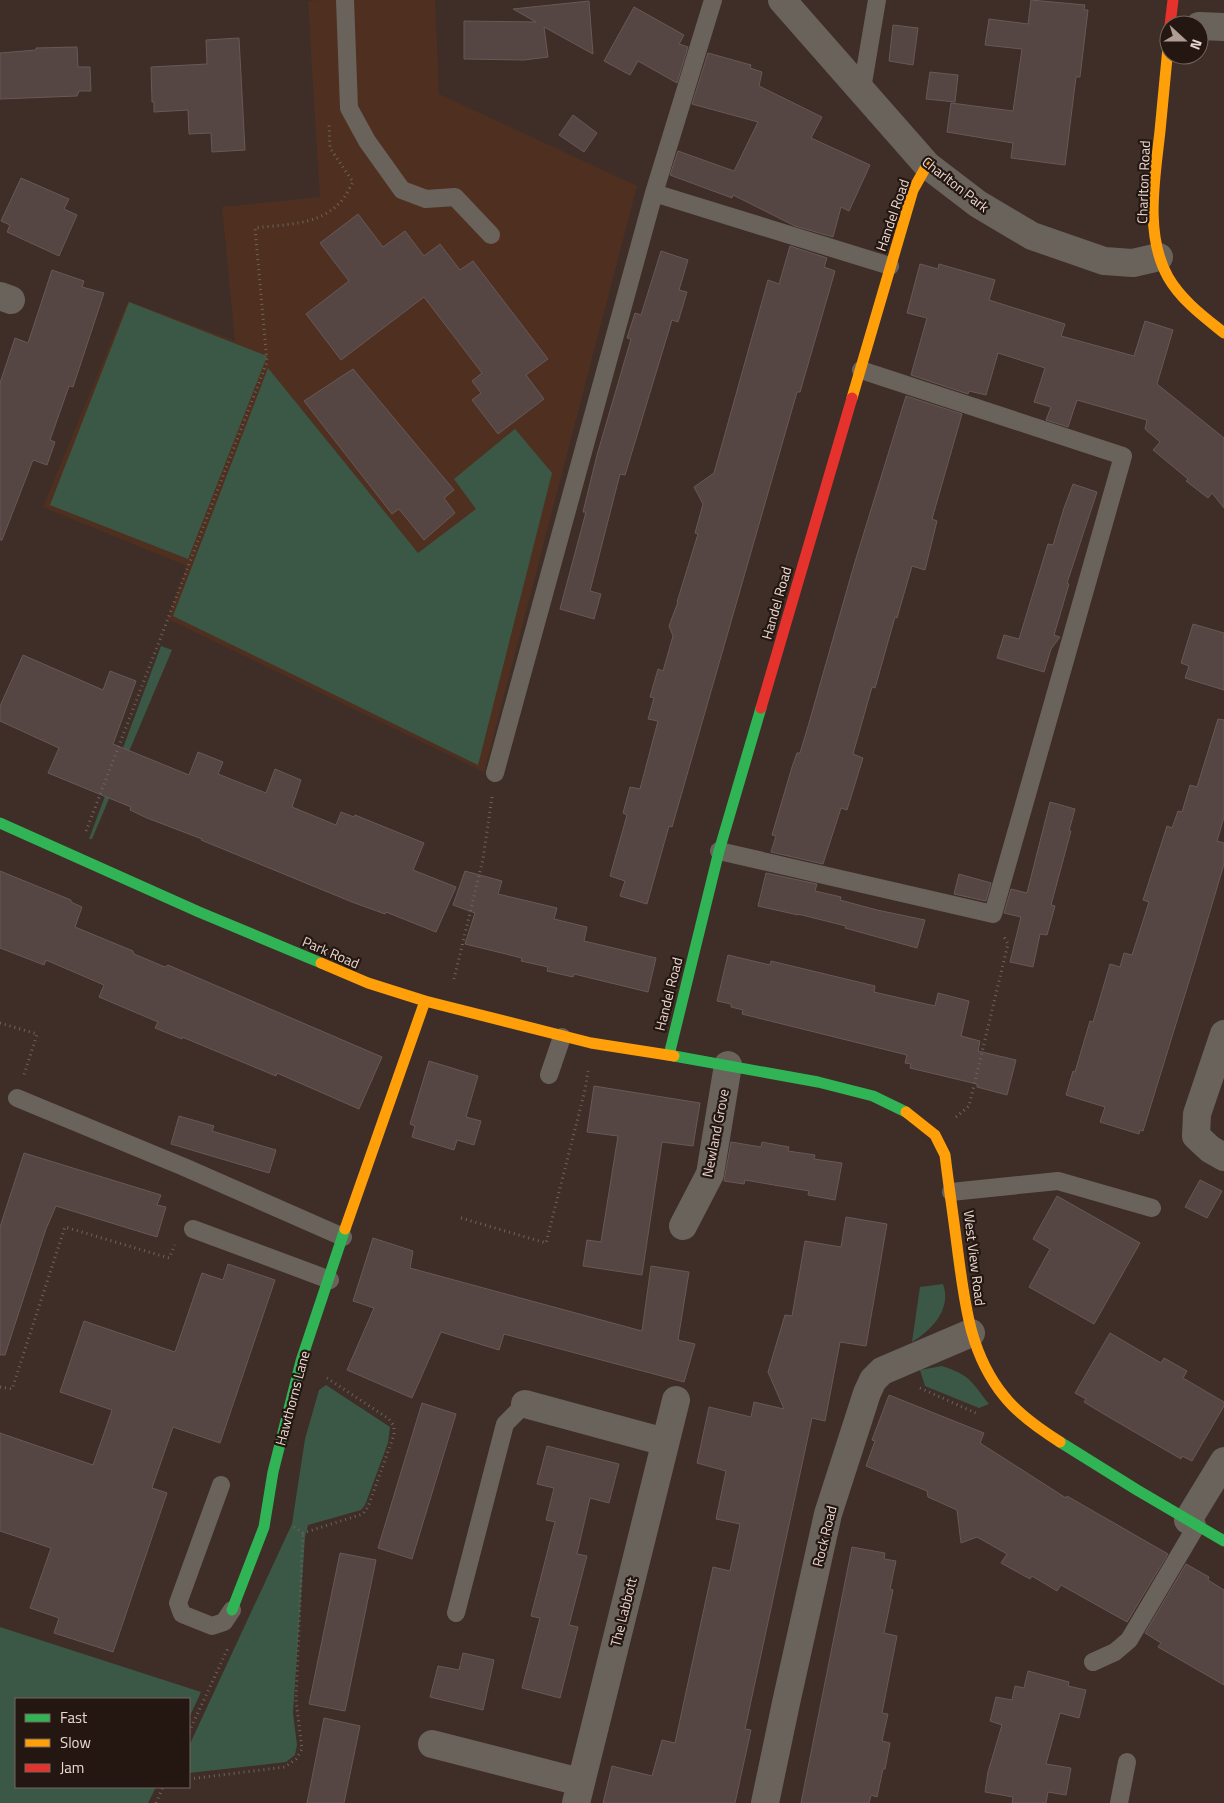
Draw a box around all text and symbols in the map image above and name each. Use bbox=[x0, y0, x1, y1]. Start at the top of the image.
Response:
north arrow bbox=[1159, 15, 1209, 65]
text: N bbox=[1185, 37, 1208, 53]
street label: Charlton Road bbox=[1131, 140, 1155, 224]
street label: Charlton Park bbox=[918, 151, 994, 217]
street label: Handel Road bbox=[870, 176, 914, 254]
street label: Handel Road bbox=[756, 564, 796, 642]
street label: Park Road bbox=[299, 931, 363, 973]
street label: Handel Road bbox=[649, 955, 687, 1033]
street label: Newland Grove bbox=[696, 1087, 734, 1179]
street label: West View Road bbox=[959, 1209, 991, 1307]
street label: Hawthorns Lane bbox=[269, 1348, 315, 1448]
street label: Rock Road bbox=[806, 1503, 842, 1569]
street label: The Labbott bbox=[604, 1575, 642, 1649]
legend bbox=[15, 1698, 190, 1788]
text: Fast bbox=[60, 1706, 88, 1729]
text: Slow bbox=[60, 1731, 91, 1754]
text: Jam bbox=[60, 1756, 84, 1779]

